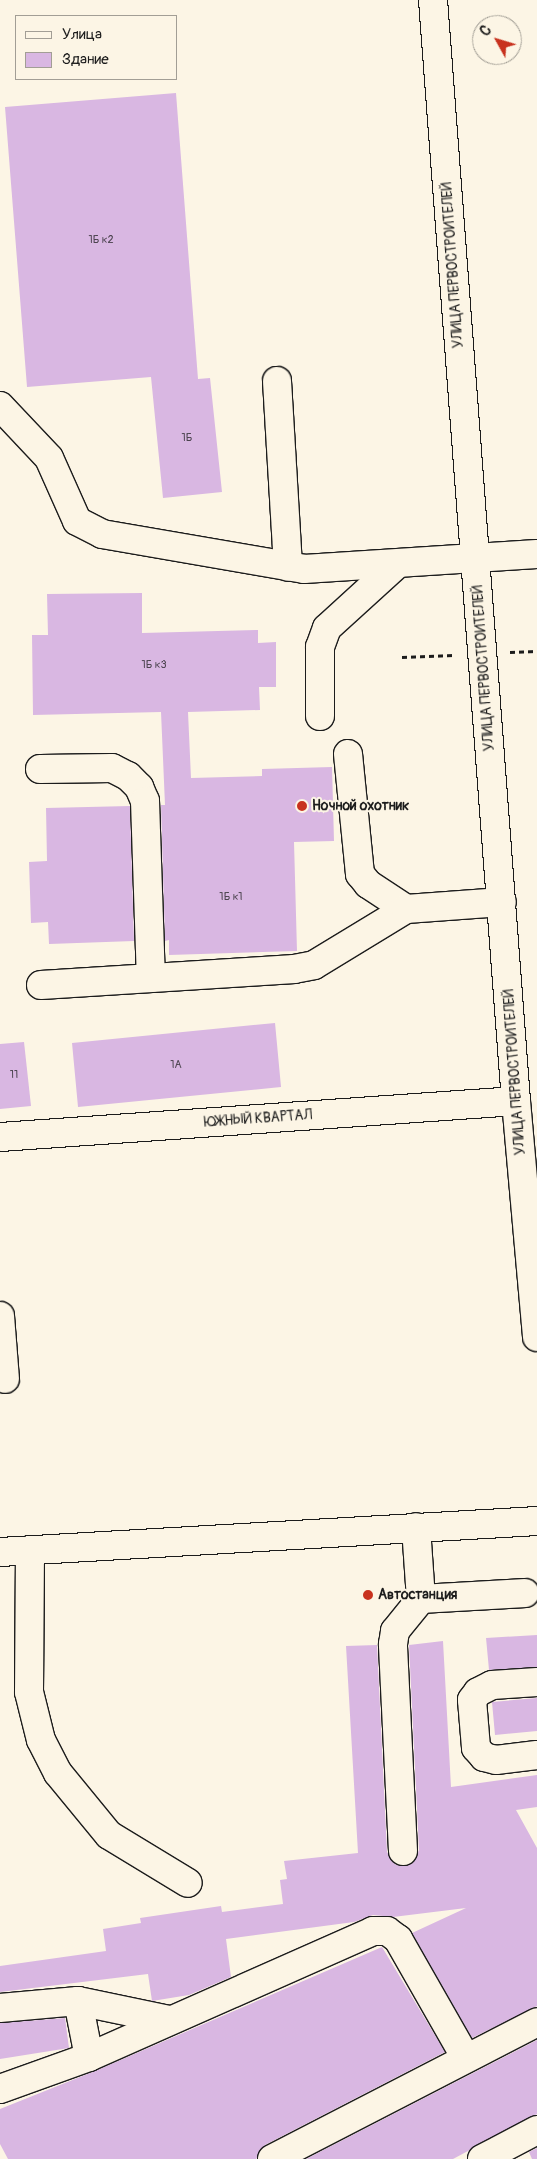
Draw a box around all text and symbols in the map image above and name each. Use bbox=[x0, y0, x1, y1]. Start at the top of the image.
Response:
legend bbox=[15, 15, 178, 80]
north arrow bbox=[472, 15, 522, 65]
text: С bbox=[476, 22, 495, 40]
text: Улица bbox=[62, 25, 102, 44]
text: Здание bbox=[62, 50, 109, 69]
street label: УЛИЦА ПЕРВОСТРОИТЕЛЕЙ bbox=[439, 181, 467, 349]
house number: 1Б к2 bbox=[88, 233, 114, 247]
house number: 1Б bbox=[182, 431, 192, 445]
street label: УЛИЦА ПЕРВОСТРОИТЕЛЕЙ bbox=[470, 584, 498, 752]
house number: 1Б к3 bbox=[141, 658, 167, 672]
place label: Ночной охотник bbox=[312, 798, 409, 814]
marker: Ночной охотник bbox=[296, 800, 308, 812]
house number: 1Б к1 bbox=[219, 890, 243, 904]
street label: УЛИЦА ПЕРВОСТРОИТЕЛЕЙ bbox=[501, 988, 529, 1156]
house number: 1А bbox=[170, 1058, 182, 1072]
house number: 11 bbox=[10, 1068, 18, 1082]
street label: ЮЖНЫЙ КВАРТАЛ bbox=[203, 1107, 313, 1131]
place label: Автостанция bbox=[378, 1587, 457, 1603]
marker: Автостанция bbox=[362, 1589, 374, 1601]

